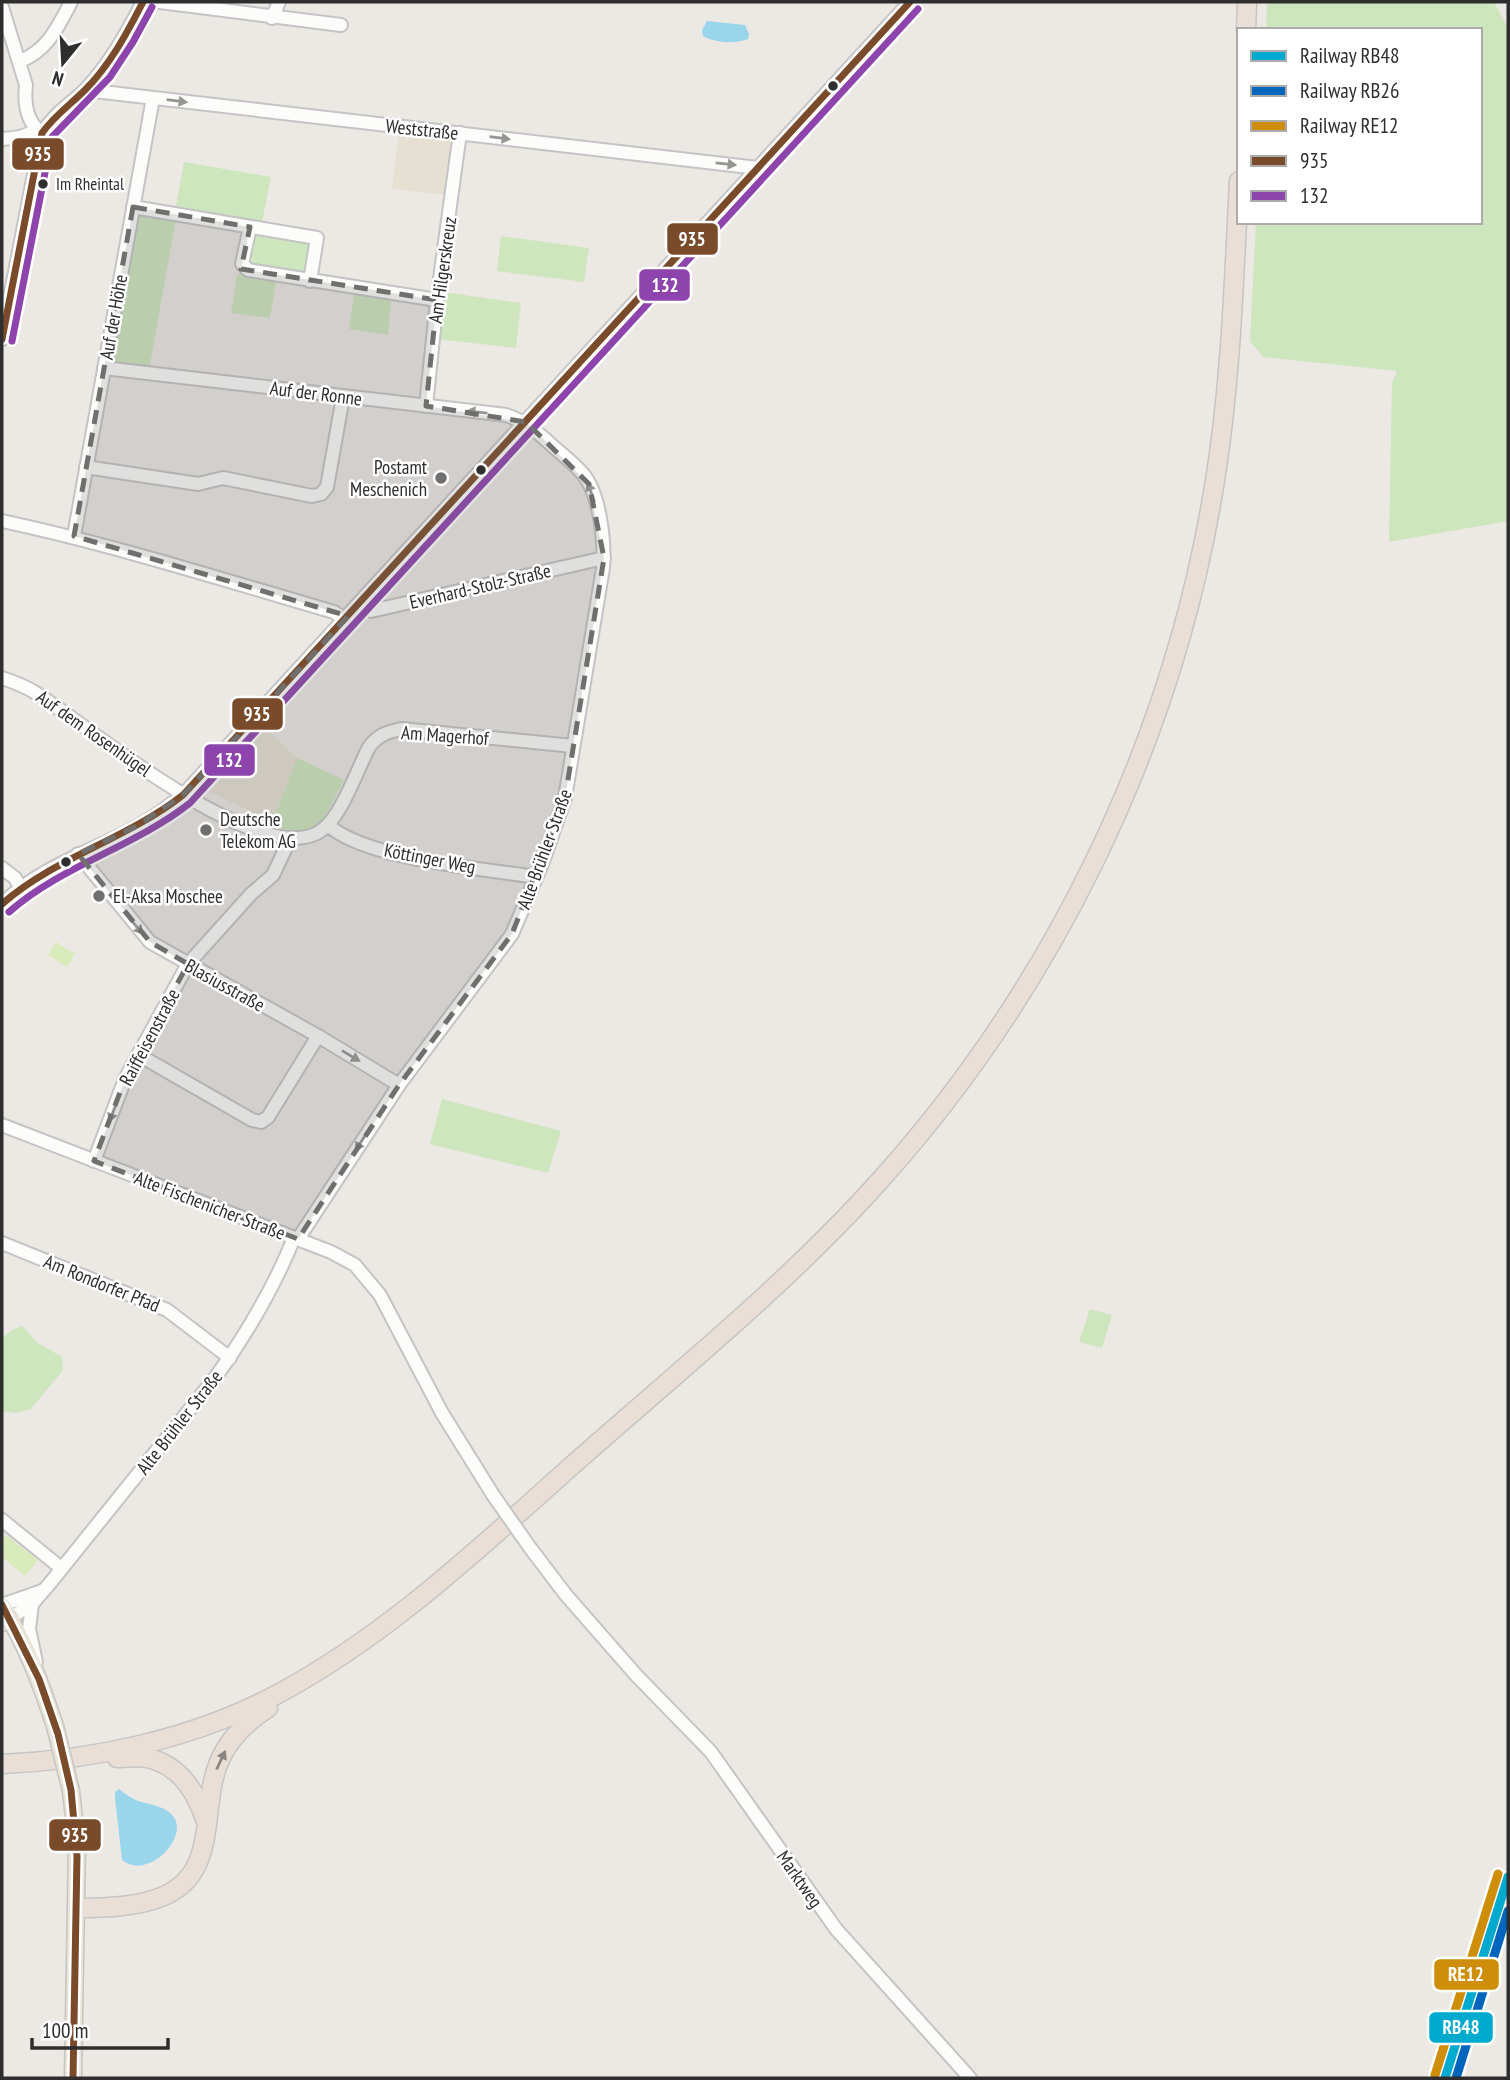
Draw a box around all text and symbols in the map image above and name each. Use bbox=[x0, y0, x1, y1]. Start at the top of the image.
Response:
north arrow bbox=[28, 28, 98, 98]
legend bbox=[1237, 28, 1482, 224]
text: Railway RB48 bbox=[1300, 42, 1399, 69]
text: N bbox=[49, 66, 66, 92]
text: Railway RB26 bbox=[1300, 77, 1399, 104]
unlabelled marker bbox=[826, 79, 840, 93]
one-way arrow bbox=[166, 95, 188, 106]
text: Railway RE12 bbox=[1300, 112, 1398, 139]
street label: Weststraße bbox=[384, 113, 460, 145]
one-way arrow bbox=[489, 133, 511, 144]
line badge: 935 bbox=[11, 137, 65, 171]
text: 935 bbox=[24, 142, 52, 166]
text: 935 bbox=[1300, 147, 1328, 174]
one-way arrow bbox=[715, 159, 737, 170]
place label: Im Rheintal bbox=[56, 173, 124, 195]
marker: Im Rheintal bbox=[36, 177, 50, 191]
text: 132 bbox=[1300, 182, 1328, 209]
street label: Am Hilgerskreuz bbox=[423, 215, 461, 325]
line badge: 935 bbox=[666, 222, 719, 256]
text: 935 bbox=[678, 227, 706, 251]
line badge: 132 bbox=[638, 268, 691, 302]
street label: Auf der Höhe bbox=[94, 272, 132, 361]
text: 132 bbox=[651, 273, 679, 297]
street label: Auf der Ronne bbox=[269, 375, 364, 411]
one-way arrow bbox=[465, 406, 487, 417]
place label: Postamt Meschenich bbox=[350, 455, 428, 501]
unlabelled marker bbox=[474, 463, 488, 477]
marker: Postamt Meschenich bbox=[433, 470, 449, 486]
one-way arrow bbox=[585, 481, 596, 502]
street label: Everhard-Stolz-Straße bbox=[407, 558, 553, 614]
street label: Auf dem Rosenhügel bbox=[32, 684, 157, 782]
line badge: 935 bbox=[231, 697, 284, 731]
text: 935 bbox=[243, 702, 271, 726]
street label: Am Magerhof bbox=[400, 720, 491, 750]
line badge: 132 bbox=[203, 743, 256, 777]
text: 132 bbox=[215, 748, 243, 772]
street label: Alte Brühler Straße bbox=[511, 786, 577, 912]
place label: Deutsche Telekom AG bbox=[220, 807, 296, 853]
marker: Deutsche Telekom AG bbox=[198, 822, 214, 838]
street label: Köttinger Weg bbox=[382, 837, 478, 879]
unlabelled marker bbox=[59, 855, 73, 869]
place label: El-Aksa Moschee bbox=[113, 884, 223, 908]
marker: El-Aksa Moschee bbox=[91, 888, 107, 904]
one-way arrow bbox=[128, 918, 143, 935]
street label: Blasiusstraße bbox=[181, 953, 269, 1017]
street label: Raiffeisenstraße bbox=[113, 984, 185, 1090]
one-way arrow bbox=[341, 1050, 360, 1063]
one-way arrow bbox=[107, 1101, 118, 1122]
one-way arrow bbox=[354, 1133, 368, 1151]
street label: Alte Fischenicher Straße bbox=[131, 1165, 289, 1245]
street label: Am Rondorfer Pfad bbox=[40, 1249, 164, 1317]
street label: Alte Brühler Straße bbox=[131, 1365, 227, 1479]
one-way arrow bbox=[216, 1749, 227, 1770]
line badge: 935 bbox=[48, 1818, 102, 1852]
text: 935 bbox=[61, 1823, 89, 1847]
street label: Marktweg bbox=[772, 1846, 828, 1912]
line badge: RE12 bbox=[1433, 1958, 1500, 1991]
text: RE12 bbox=[1448, 1962, 1484, 1986]
scale bar bbox=[32, 2007, 168, 2050]
line badge: RB48 bbox=[1428, 2011, 1494, 2044]
text: RB48 bbox=[1442, 2015, 1480, 2039]
text: 100 m bbox=[42, 2017, 88, 2044]

